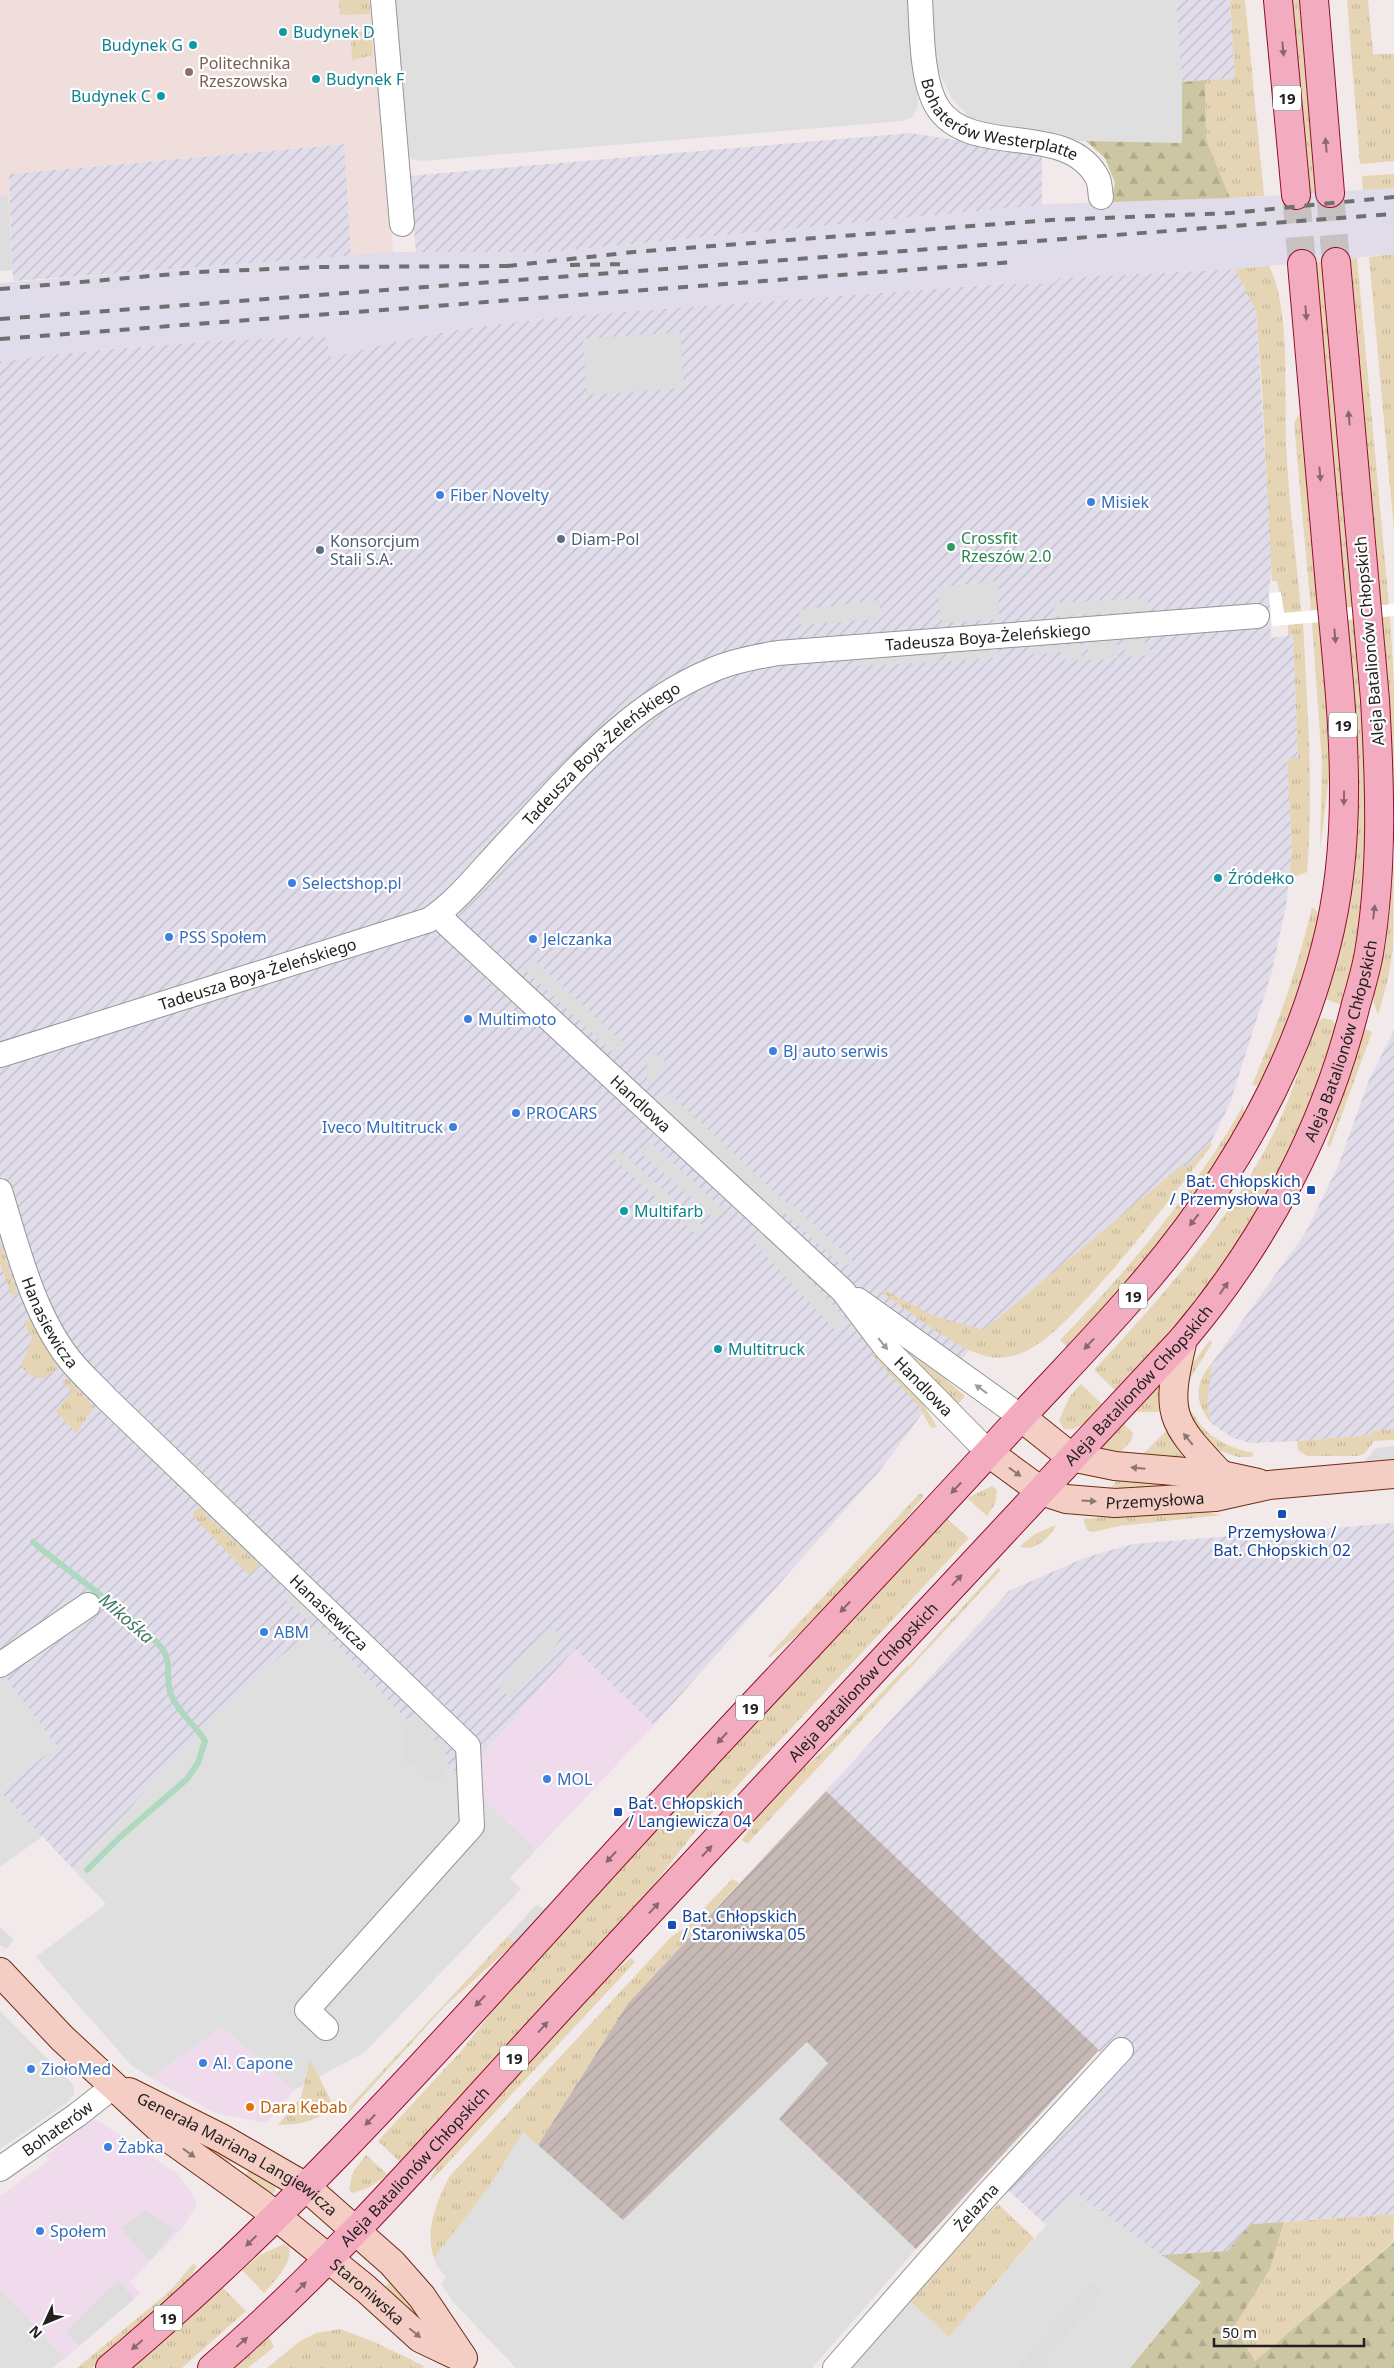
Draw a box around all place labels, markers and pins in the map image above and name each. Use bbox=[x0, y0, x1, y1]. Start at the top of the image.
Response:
place label: Budynek D bbox=[293, 21, 375, 43]
marker: Budynek D bbox=[277, 26, 289, 38]
place label: Budynek G bbox=[101, 34, 183, 56]
marker: Budynek G bbox=[187, 39, 199, 51]
place label: Politechnika Rzeszowska bbox=[199, 52, 291, 92]
marker: Politechnika Rzeszowska bbox=[183, 66, 195, 78]
place label: Budynek F bbox=[326, 68, 404, 90]
marker: Budynek F bbox=[310, 73, 322, 85]
place label: Budynek C bbox=[71, 85, 151, 107]
marker: Budynek C bbox=[155, 90, 167, 102]
place label: Fiber Novelty bbox=[450, 484, 550, 506]
marker: Fiber Novelty bbox=[434, 489, 446, 501]
place label: Misiek bbox=[1101, 491, 1149, 513]
marker: Misiek bbox=[1085, 496, 1097, 508]
place label: Crossfit Rzeszów 2.0 bbox=[961, 527, 1051, 567]
place label: Diam-Pol bbox=[571, 528, 639, 550]
place label: Konsorcjum Stali S.A. bbox=[330, 530, 420, 570]
marker: Diam-Pol bbox=[555, 533, 567, 545]
marker: Crossfit Rzeszów 2.0 bbox=[945, 541, 957, 553]
marker: Konsorcjum Stali S.A. bbox=[314, 544, 326, 556]
place label: Źródełko bbox=[1228, 867, 1294, 889]
place label: Selectshop.pl bbox=[302, 872, 402, 894]
marker: Źródełko bbox=[1212, 872, 1224, 884]
marker: Selectshop.pl bbox=[286, 877, 298, 889]
place label: PSS Społem bbox=[179, 926, 267, 948]
place label: Jelczanka bbox=[541, 928, 612, 950]
marker: PSS Społem bbox=[163, 931, 175, 943]
marker: Jelczanka bbox=[527, 933, 539, 945]
place label: Multimoto bbox=[478, 1008, 557, 1030]
marker: Multimoto bbox=[462, 1013, 474, 1025]
place label: BJ auto serwis bbox=[783, 1040, 888, 1062]
marker: BJ auto serwis bbox=[767, 1045, 779, 1057]
place label: PROCARS bbox=[526, 1102, 597, 1124]
marker: PROCARS bbox=[510, 1107, 522, 1119]
place label: Iveco Multitruck bbox=[322, 1116, 443, 1138]
marker: Iveco Multitruck bbox=[447, 1121, 459, 1133]
place label: Bat. Chłopskich / Przemysłowa 03 bbox=[1170, 1170, 1301, 1210]
marker: Bat. Chłopskich / Przemysłowa 03 bbox=[1305, 1184, 1317, 1196]
place label: Multifarb bbox=[634, 1200, 703, 1222]
marker: Multifarb bbox=[618, 1205, 630, 1217]
place label: Multitruck bbox=[728, 1338, 805, 1360]
marker: Multitruck bbox=[712, 1343, 724, 1355]
marker: Przemysłowa / Bat. Chłopskich 02 bbox=[1276, 1508, 1288, 1520]
place label: Przemysłowa / Bat. Chłopskich 02 bbox=[1213, 1521, 1351, 1561]
place label: ABM bbox=[274, 1621, 309, 1643]
marker: ABM bbox=[258, 1626, 270, 1638]
place label: MOL bbox=[557, 1768, 592, 1790]
marker: MOL bbox=[541, 1773, 553, 1785]
place label: Bat. Chłopskich / Langiewicza 04 bbox=[628, 1792, 751, 1832]
marker: Bat. Chłopskich / Langiewicza 04 bbox=[612, 1806, 624, 1818]
place label: Bat. Chłopskich / Staroniwska 05 bbox=[682, 1905, 806, 1945]
marker: Bat. Chłopskich / Staroniwska 05 bbox=[666, 1919, 678, 1931]
place label: Al. Capone bbox=[213, 2052, 293, 2074]
marker: Al. Capone bbox=[197, 2057, 209, 2069]
place label: ZiołoMed bbox=[41, 2058, 111, 2080]
marker: ZiołoMed bbox=[25, 2063, 37, 2075]
place label: Dara Kebab bbox=[260, 2096, 348, 2118]
marker: Dara Kebab bbox=[244, 2101, 256, 2113]
place label: Żabka bbox=[118, 2136, 164, 2158]
marker: Żabka bbox=[102, 2141, 114, 2153]
place label: Społem bbox=[50, 2220, 106, 2242]
marker: Społem bbox=[34, 2225, 46, 2237]

